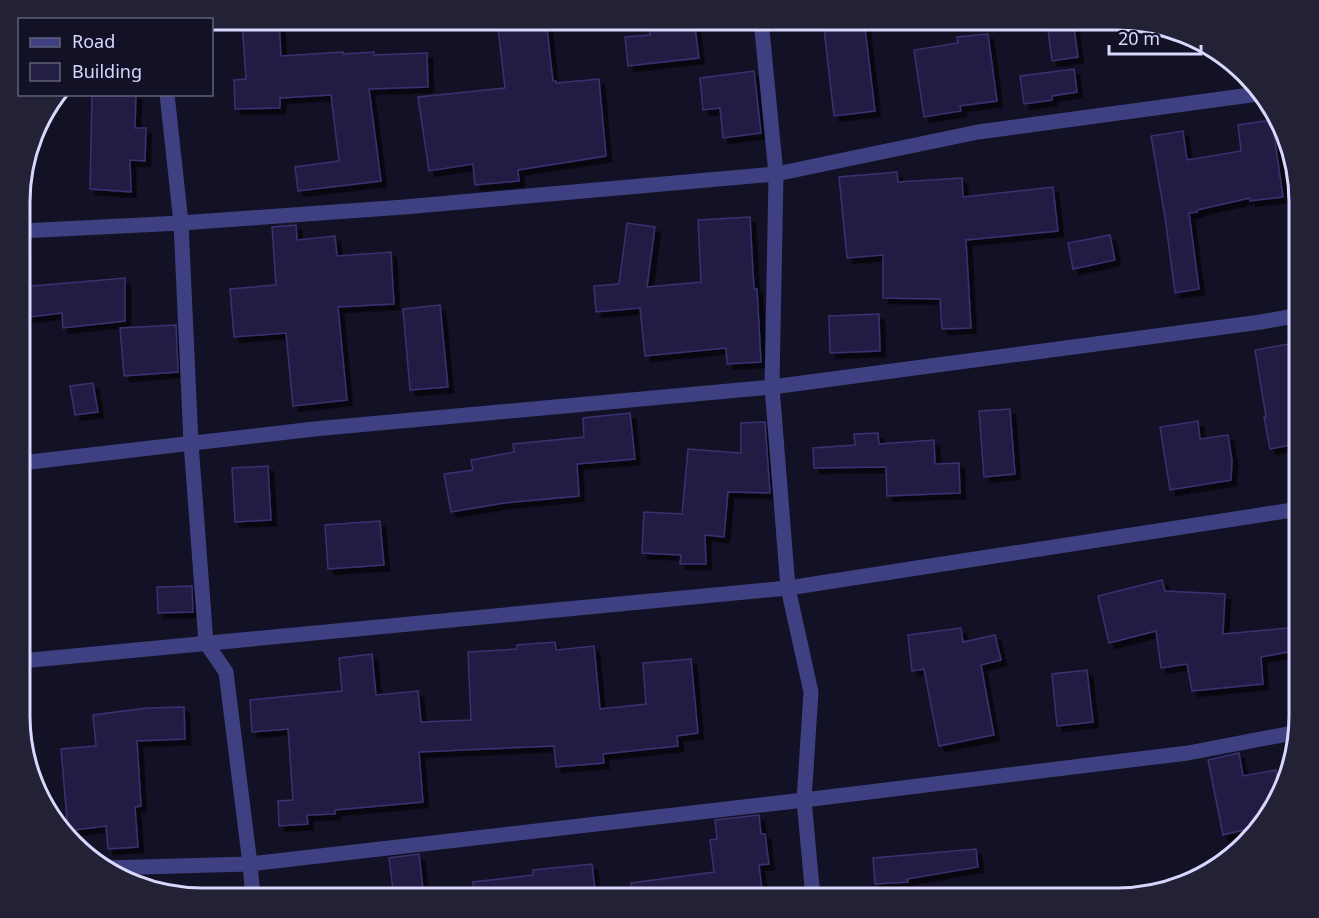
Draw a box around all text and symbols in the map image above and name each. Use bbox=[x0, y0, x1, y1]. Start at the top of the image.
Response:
legend bbox=[18, 18, 213, 96]
scale bar bbox=[1109, 18, 1200, 56]
text: 20 m bbox=[1118, 26, 1160, 50]
text: Road bbox=[72, 29, 115, 53]
text: Building bbox=[72, 59, 142, 83]

